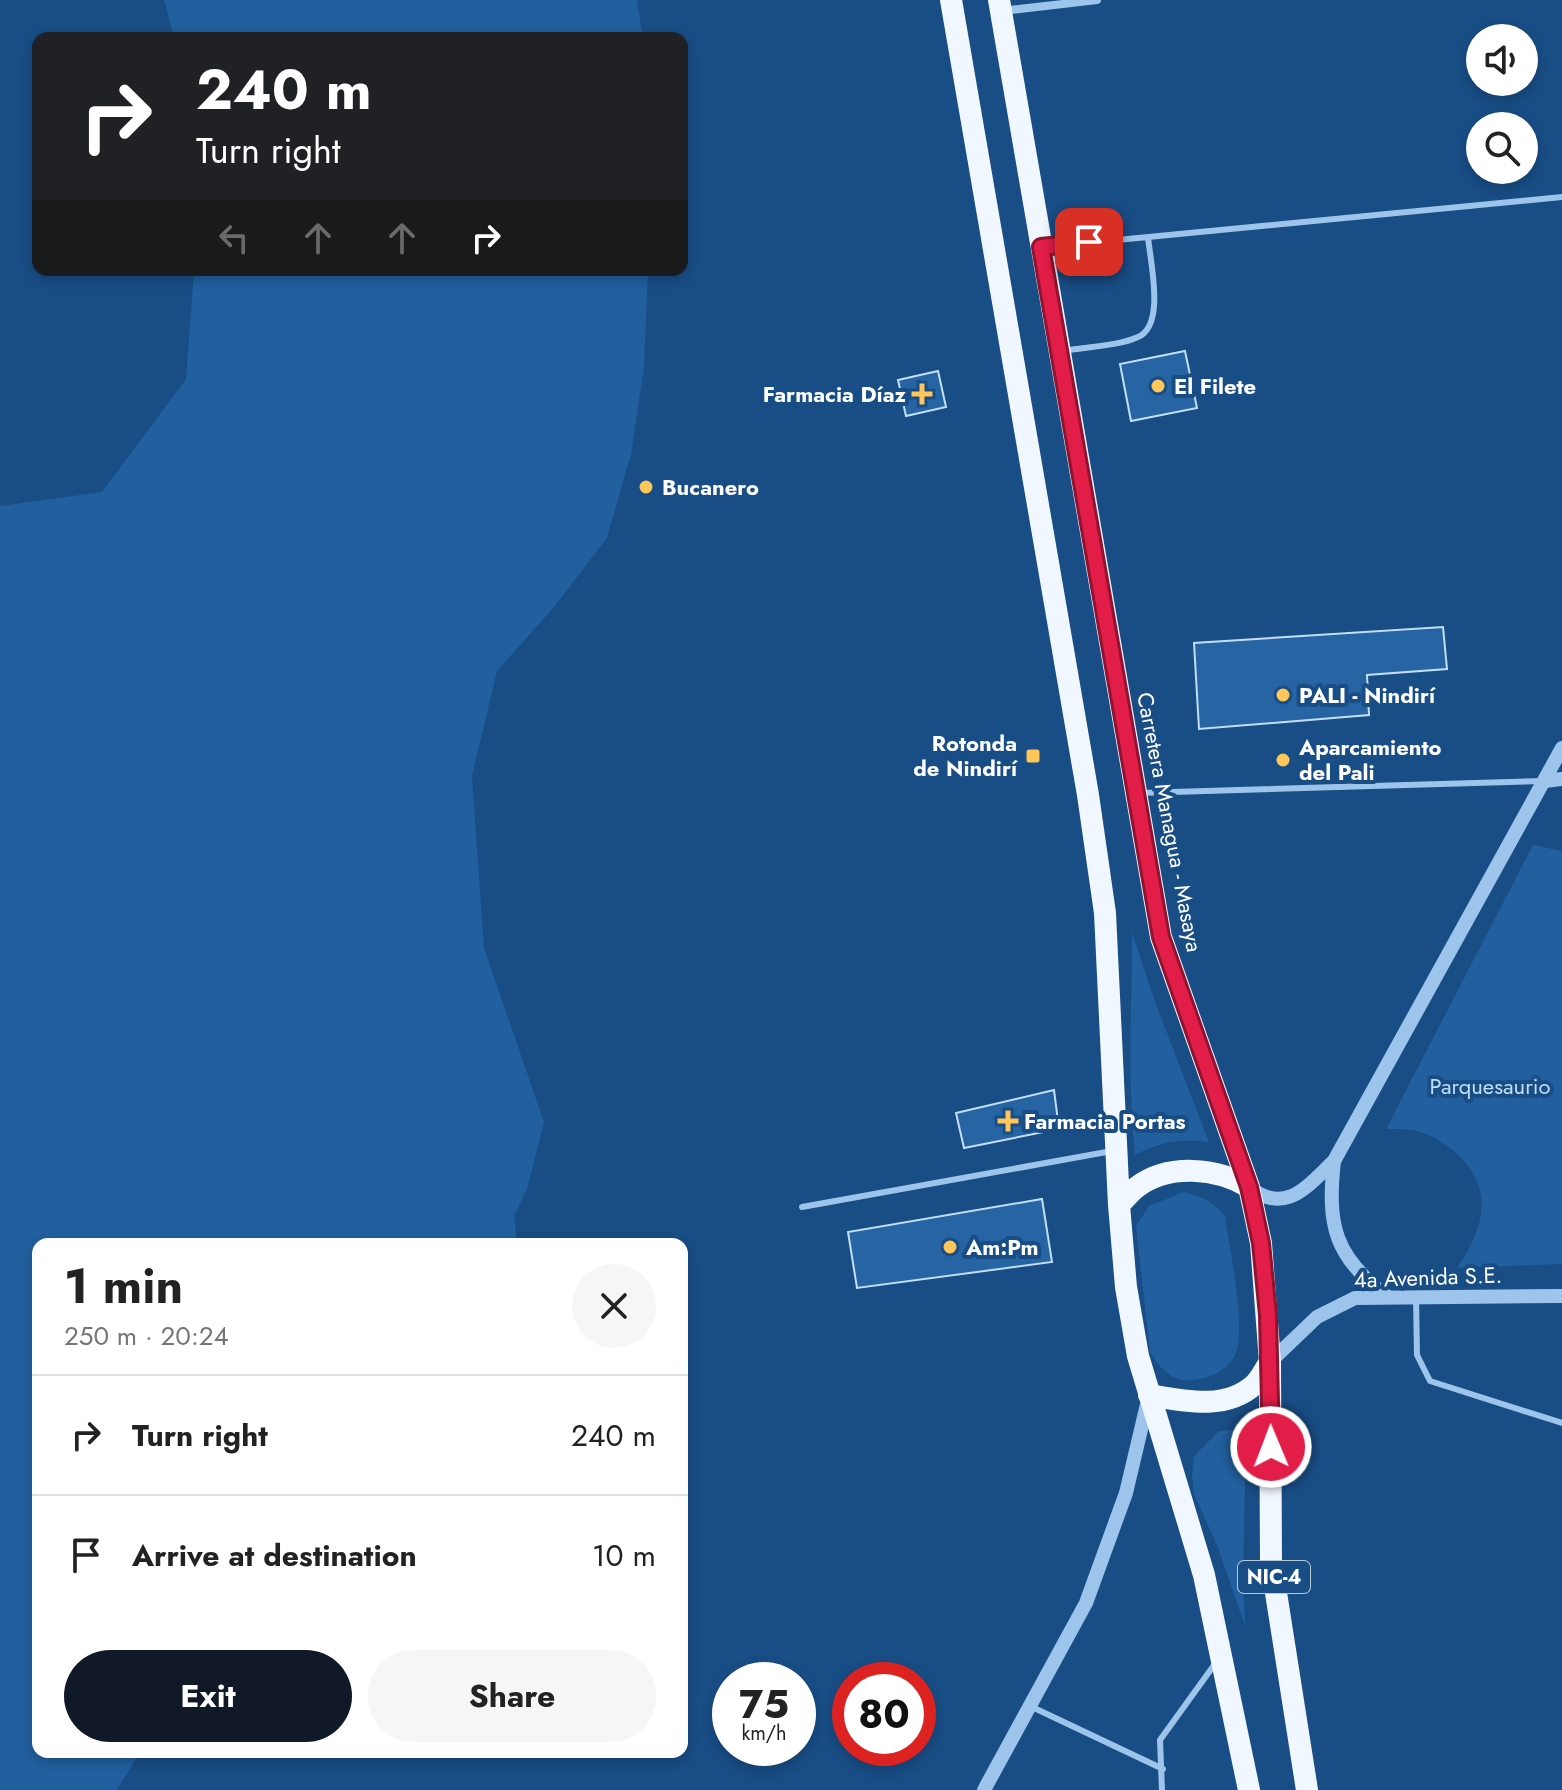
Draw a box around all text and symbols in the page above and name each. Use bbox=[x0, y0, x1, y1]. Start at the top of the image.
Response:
map controls bbox=[1466, 24, 1538, 184]
button: sound bbox=[1466, 24, 1538, 96]
text: 240 m bbox=[196, 49, 372, 130]
icon: right bbox=[64, 64, 168, 168]
button: search bbox=[1466, 112, 1538, 184]
text: Turn right bbox=[196, 124, 341, 176]
pin bbox=[1055, 208, 1123, 276]
icon: left bbox=[212, 216, 256, 260]
icon: ahead bbox=[296, 216, 340, 260]
icon: ahead bbox=[380, 216, 424, 260]
icon: right bbox=[464, 216, 508, 260]
icon: arrive bbox=[1067, 220, 1111, 264]
place label: El Filete bbox=[1174, 370, 1256, 402]
marker: El Filete bbox=[1149, 377, 1167, 395]
place label: Farmacia Díaz bbox=[763, 378, 907, 410]
marker: Farmacia Díaz bbox=[913, 385, 931, 403]
place label: Bucanero bbox=[662, 471, 759, 503]
marker: Bucanero bbox=[637, 478, 655, 496]
place label: PALI - Nindirí bbox=[1299, 679, 1436, 711]
marker: PALI - Nindirí bbox=[1274, 686, 1292, 704]
street label: Carretera Managua - Masaya bbox=[1129, 689, 1211, 955]
place label: Rotonda de Nindirí bbox=[913, 727, 1018, 784]
place label: Aparcamiento del Pali bbox=[1298, 731, 1441, 788]
marker: Rotonda de Nindirí bbox=[1024, 747, 1042, 765]
marker: Aparcamiento del Pali bbox=[1274, 751, 1292, 769]
park label: Parquesaurio bbox=[1430, 1070, 1550, 1102]
place label: Farmacia Portas bbox=[1024, 1105, 1186, 1137]
marker: Farmacia Portas bbox=[999, 1112, 1017, 1130]
place label: Am:Pm bbox=[965, 1231, 1039, 1263]
marker: Am:Pm bbox=[941, 1238, 959, 1256]
text: 1 min bbox=[64, 1252, 183, 1321]
street label: 4a Avenida S.E. bbox=[1353, 1258, 1503, 1296]
button: close bbox=[572, 1264, 656, 1348]
text: 250 m · 20:24 bbox=[64, 1317, 229, 1355]
position arrow bbox=[1229, 1405, 1313, 1489]
icon: right bbox=[64, 1413, 108, 1457]
text: Turn right bbox=[132, 1414, 268, 1457]
text: 240 m bbox=[571, 1414, 656, 1457]
icon: arrive bbox=[64, 1533, 108, 1577]
text: Arrive at destination bbox=[132, 1534, 417, 1577]
text: 10 m bbox=[592, 1534, 656, 1577]
road number: NIC-4 bbox=[1238, 1561, 1310, 1593]
button: Exit bbox=[64, 1650, 352, 1742]
button: Share bbox=[368, 1650, 656, 1742]
speed limit sign: 80 bbox=[832, 1662, 936, 1766]
text: 75 bbox=[739, 1675, 789, 1733]
text: km/h bbox=[741, 1719, 787, 1748]

